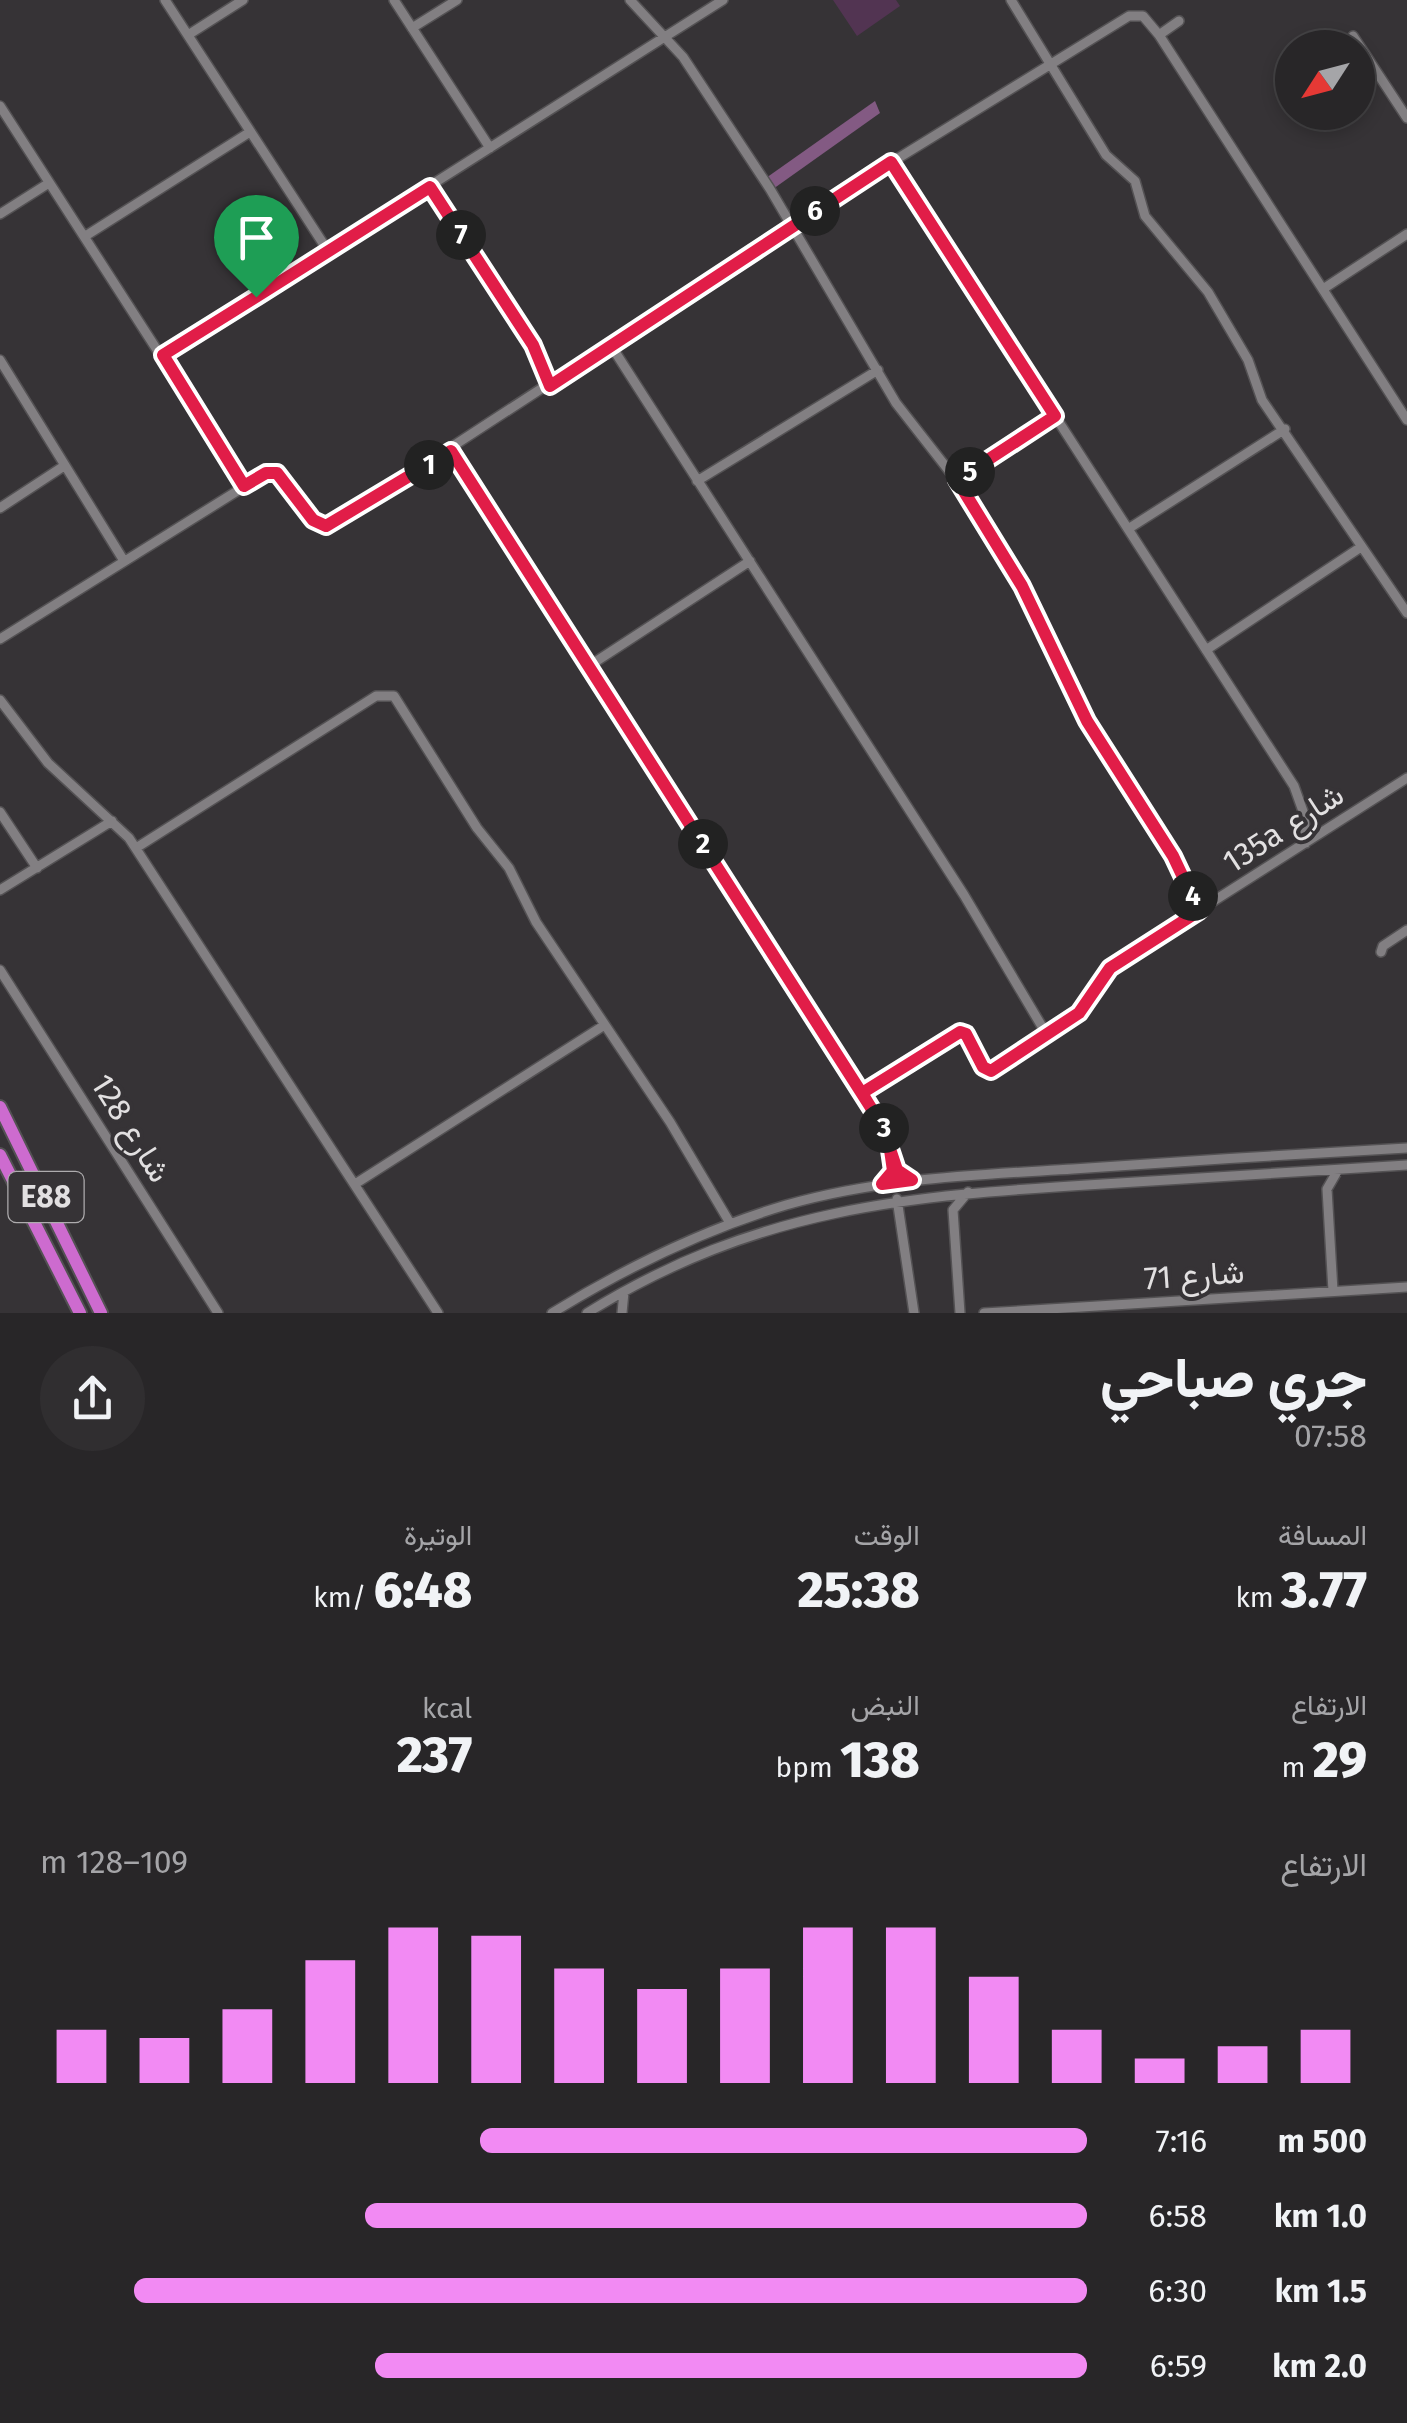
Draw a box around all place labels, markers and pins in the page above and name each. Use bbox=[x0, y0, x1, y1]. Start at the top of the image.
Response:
pin: 6 bbox=[790, 186, 840, 236]
pin bbox=[214, 195, 299, 298]
pin: 7 bbox=[436, 210, 486, 260]
pin: 1 bbox=[404, 440, 454, 490]
pin: 5 bbox=[945, 447, 995, 497]
pin: 2 bbox=[678, 819, 728, 869]
pin: 4 bbox=[1168, 871, 1218, 921]
pin: 3 bbox=[859, 1103, 909, 1153]

